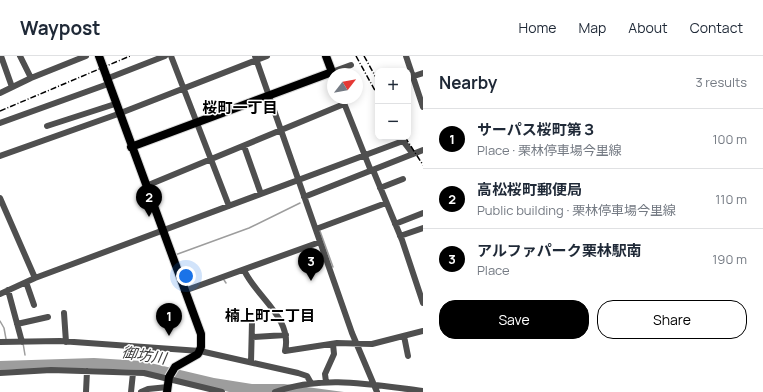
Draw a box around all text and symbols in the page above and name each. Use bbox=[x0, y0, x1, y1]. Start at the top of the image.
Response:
text: Waypost bbox=[20, 15, 100, 41]
text: Home bbox=[519, 18, 556, 37]
text: Map bbox=[578, 18, 606, 37]
text: About bbox=[628, 18, 668, 37]
text: Contact bbox=[690, 18, 743, 37]
north arrow bbox=[327, 68, 363, 104]
map controls bbox=[375, 68, 411, 140]
button: + bbox=[375, 68, 411, 104]
text: Nearby bbox=[439, 71, 497, 94]
text: 3 results bbox=[695, 73, 747, 91]
district label: 桜町一丁目 bbox=[202, 97, 278, 118]
button: − bbox=[375, 104, 411, 140]
text: サーパス桜町第３ bbox=[477, 119, 597, 140]
text: 1 bbox=[449, 130, 455, 148]
text: 100 m bbox=[712, 130, 747, 148]
text: Place · 栗林停車場今里線 bbox=[477, 141, 622, 159]
text: 高松桜町郵便局 bbox=[477, 179, 582, 200]
pin: 2 bbox=[136, 184, 162, 217]
text: 2 bbox=[448, 190, 456, 208]
text: 110 m bbox=[715, 190, 747, 208]
text: Public building · 栗林停車場今里線 bbox=[477, 201, 676, 219]
text: アルファパーク栗林駅南 bbox=[477, 240, 642, 261]
pin: 3 bbox=[298, 248, 324, 281]
text: 3 bbox=[448, 250, 456, 268]
text: 190 m bbox=[712, 250, 747, 268]
text: Place bbox=[477, 261, 510, 279]
your location bbox=[176, 266, 196, 286]
button: Save bbox=[439, 300, 589, 339]
button: Share bbox=[597, 300, 747, 339]
pin: 1 bbox=[156, 303, 182, 336]
district label: 楠上町二丁目 bbox=[225, 305, 315, 326]
water label: 御坊川 bbox=[120, 341, 170, 369]

